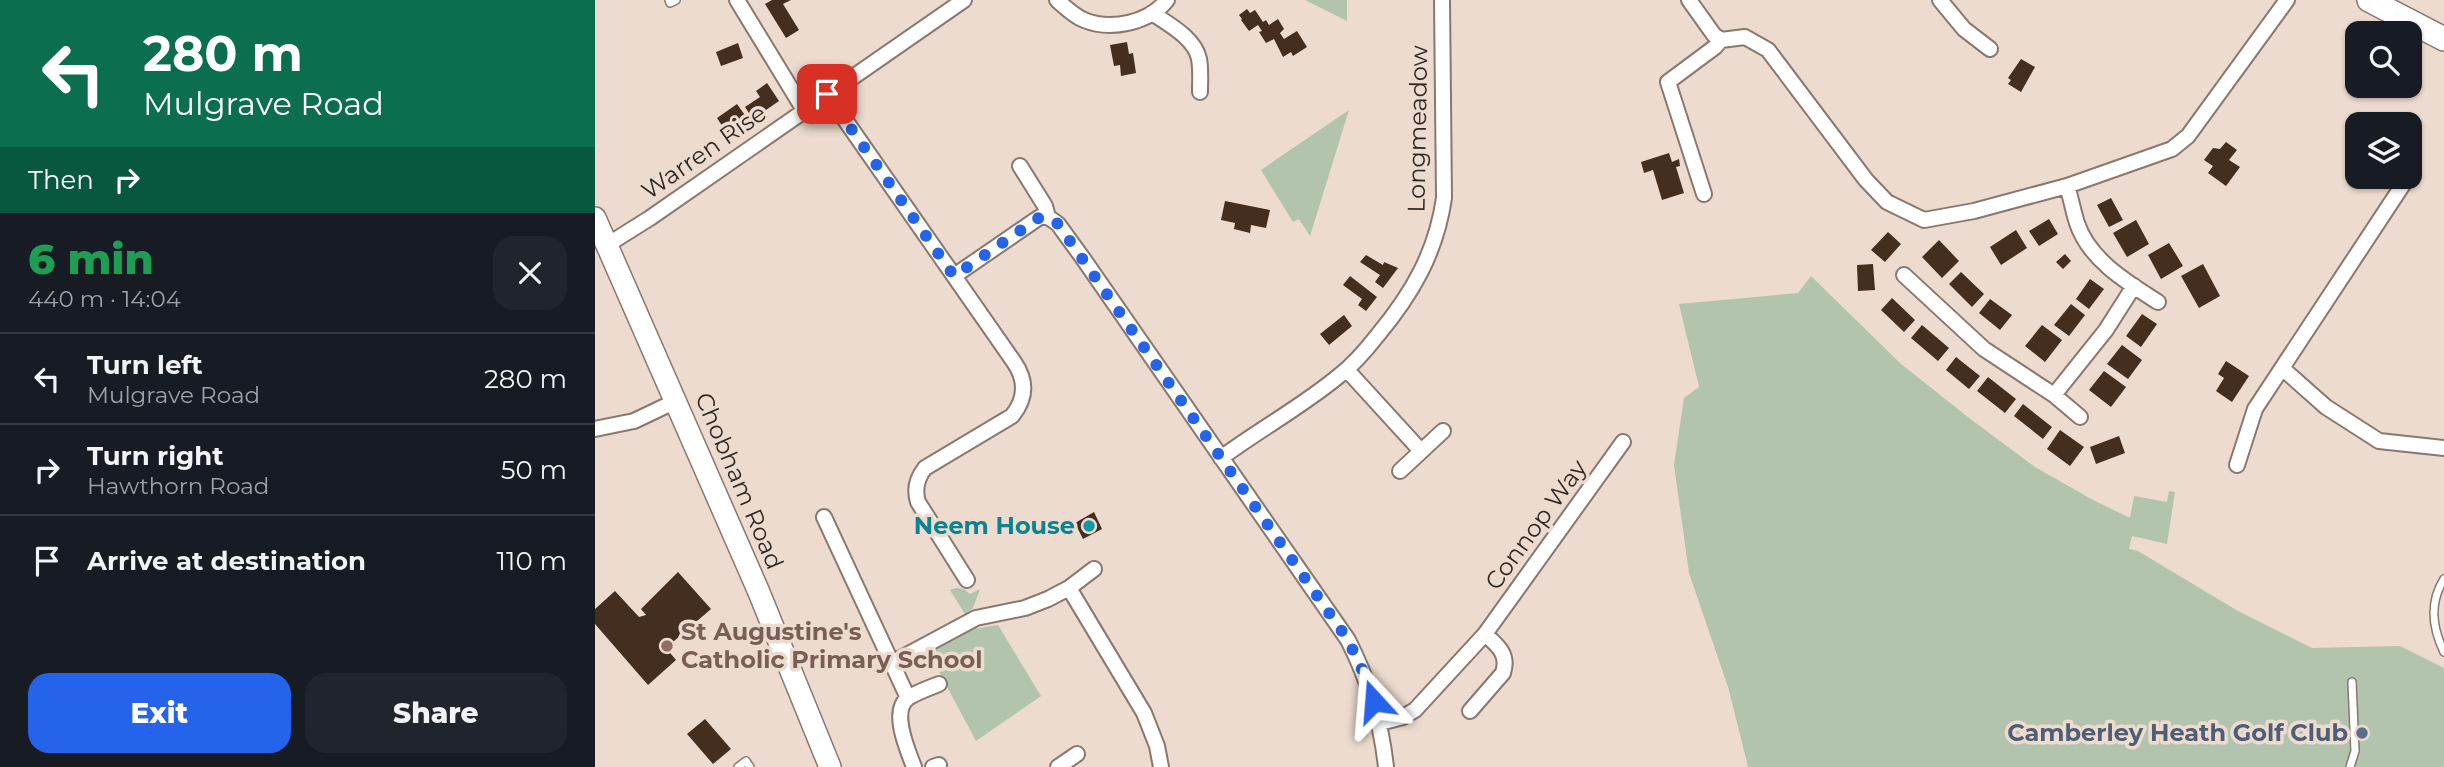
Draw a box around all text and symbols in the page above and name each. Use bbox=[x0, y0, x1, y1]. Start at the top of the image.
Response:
map controls bbox=[2345, 21, 2422, 189]
button: search bbox=[2345, 21, 2422, 98]
text: 280 m bbox=[143, 24, 303, 83]
icon: left bbox=[28, 28, 119, 119]
street label: Longmeadow bbox=[1402, 45, 1433, 213]
pin bbox=[797, 64, 857, 124]
icon: arrive bbox=[808, 75, 846, 113]
text: Mulgrave Road bbox=[143, 84, 384, 123]
street label: Warren Rise bbox=[636, 98, 772, 205]
button: layers bbox=[2345, 112, 2422, 189]
icon: right bbox=[108, 161, 146, 199]
text: Then bbox=[28, 164, 94, 196]
text: 6 min bbox=[28, 233, 154, 285]
button: close bbox=[493, 236, 567, 310]
text: 440 m · 14:04 bbox=[28, 285, 181, 313]
text: Turn left bbox=[87, 349, 203, 381]
icon: left bbox=[28, 360, 66, 398]
text: 280 m bbox=[484, 363, 567, 395]
text: Mulgrave Road bbox=[87, 381, 260, 409]
street label: Chobham Road bbox=[689, 388, 790, 574]
text: Turn right bbox=[87, 440, 223, 472]
icon: right bbox=[28, 451, 66, 489]
text: 50 m bbox=[501, 454, 567, 486]
street label: Connop Way bbox=[1479, 454, 1592, 595]
text: Hawthorn Road bbox=[87, 472, 269, 500]
place label: Neem House bbox=[914, 511, 1075, 540]
marker: Neem House bbox=[1081, 518, 1097, 534]
icon: arrive bbox=[28, 542, 66, 580]
text: Arrive at destination bbox=[87, 545, 366, 577]
text: 110 m bbox=[497, 545, 567, 577]
place label: St Augustine's Catholic Primary School bbox=[681, 617, 982, 674]
marker: St Augustine's Catholic Primary School bbox=[659, 638, 675, 654]
position arrow bbox=[1337, 664, 1411, 738]
button: Exit bbox=[28, 673, 291, 753]
button: Share bbox=[305, 673, 567, 753]
place label: Camberley Heath Golf Club bbox=[2007, 718, 2348, 747]
marker: Camberley Heath Golf Club bbox=[2354, 725, 2370, 741]

